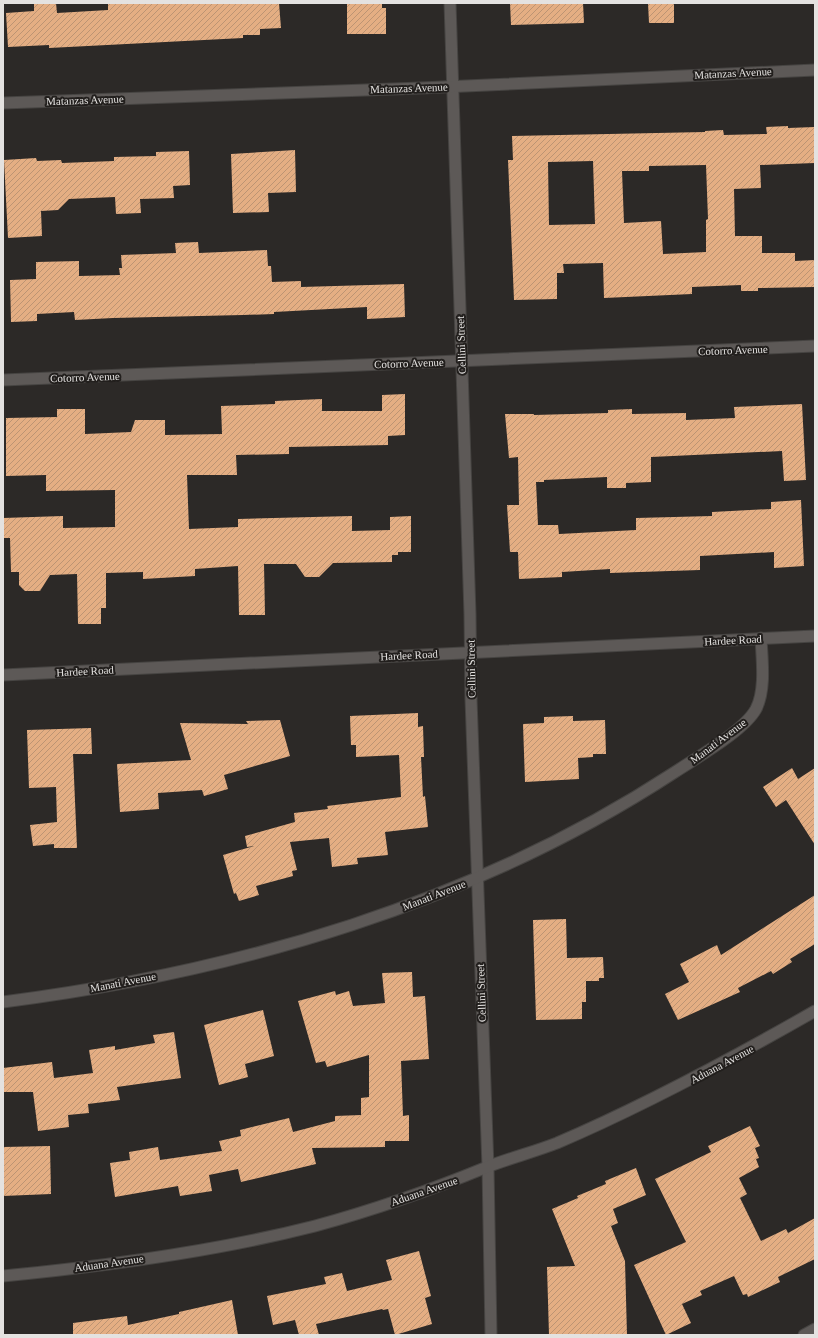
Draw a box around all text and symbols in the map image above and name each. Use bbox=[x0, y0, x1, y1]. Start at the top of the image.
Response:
street label: Matanzas Avenue bbox=[694, 65, 772, 81]
street label: Matanzas Avenue bbox=[370, 81, 448, 95]
street label: Matanzas Avenue bbox=[46, 93, 124, 107]
street label: Cellini Street bbox=[454, 316, 468, 374]
street label: Cotorro Avenue bbox=[698, 343, 768, 357]
street label: Cotorro Avenue bbox=[374, 356, 444, 370]
street label: Cotorro Avenue bbox=[50, 370, 120, 384]
street label: Hardee Road bbox=[704, 632, 763, 648]
street label: Cellini Street bbox=[464, 640, 478, 698]
street label: Hardee Road bbox=[380, 647, 439, 663]
street label: Hardee Road bbox=[56, 663, 115, 679]
street label: Manati Avenue bbox=[688, 716, 748, 766]
street label: Manati Avenue bbox=[401, 877, 467, 913]
street label: Cellini Street bbox=[474, 964, 488, 1022]
street label: Manati Avenue bbox=[89, 970, 157, 994]
street label: Aduana Avenue bbox=[688, 1042, 756, 1086]
street label: Aduana Avenue bbox=[389, 1174, 459, 1208]
street label: Aduana Avenue bbox=[74, 1252, 144, 1274]

